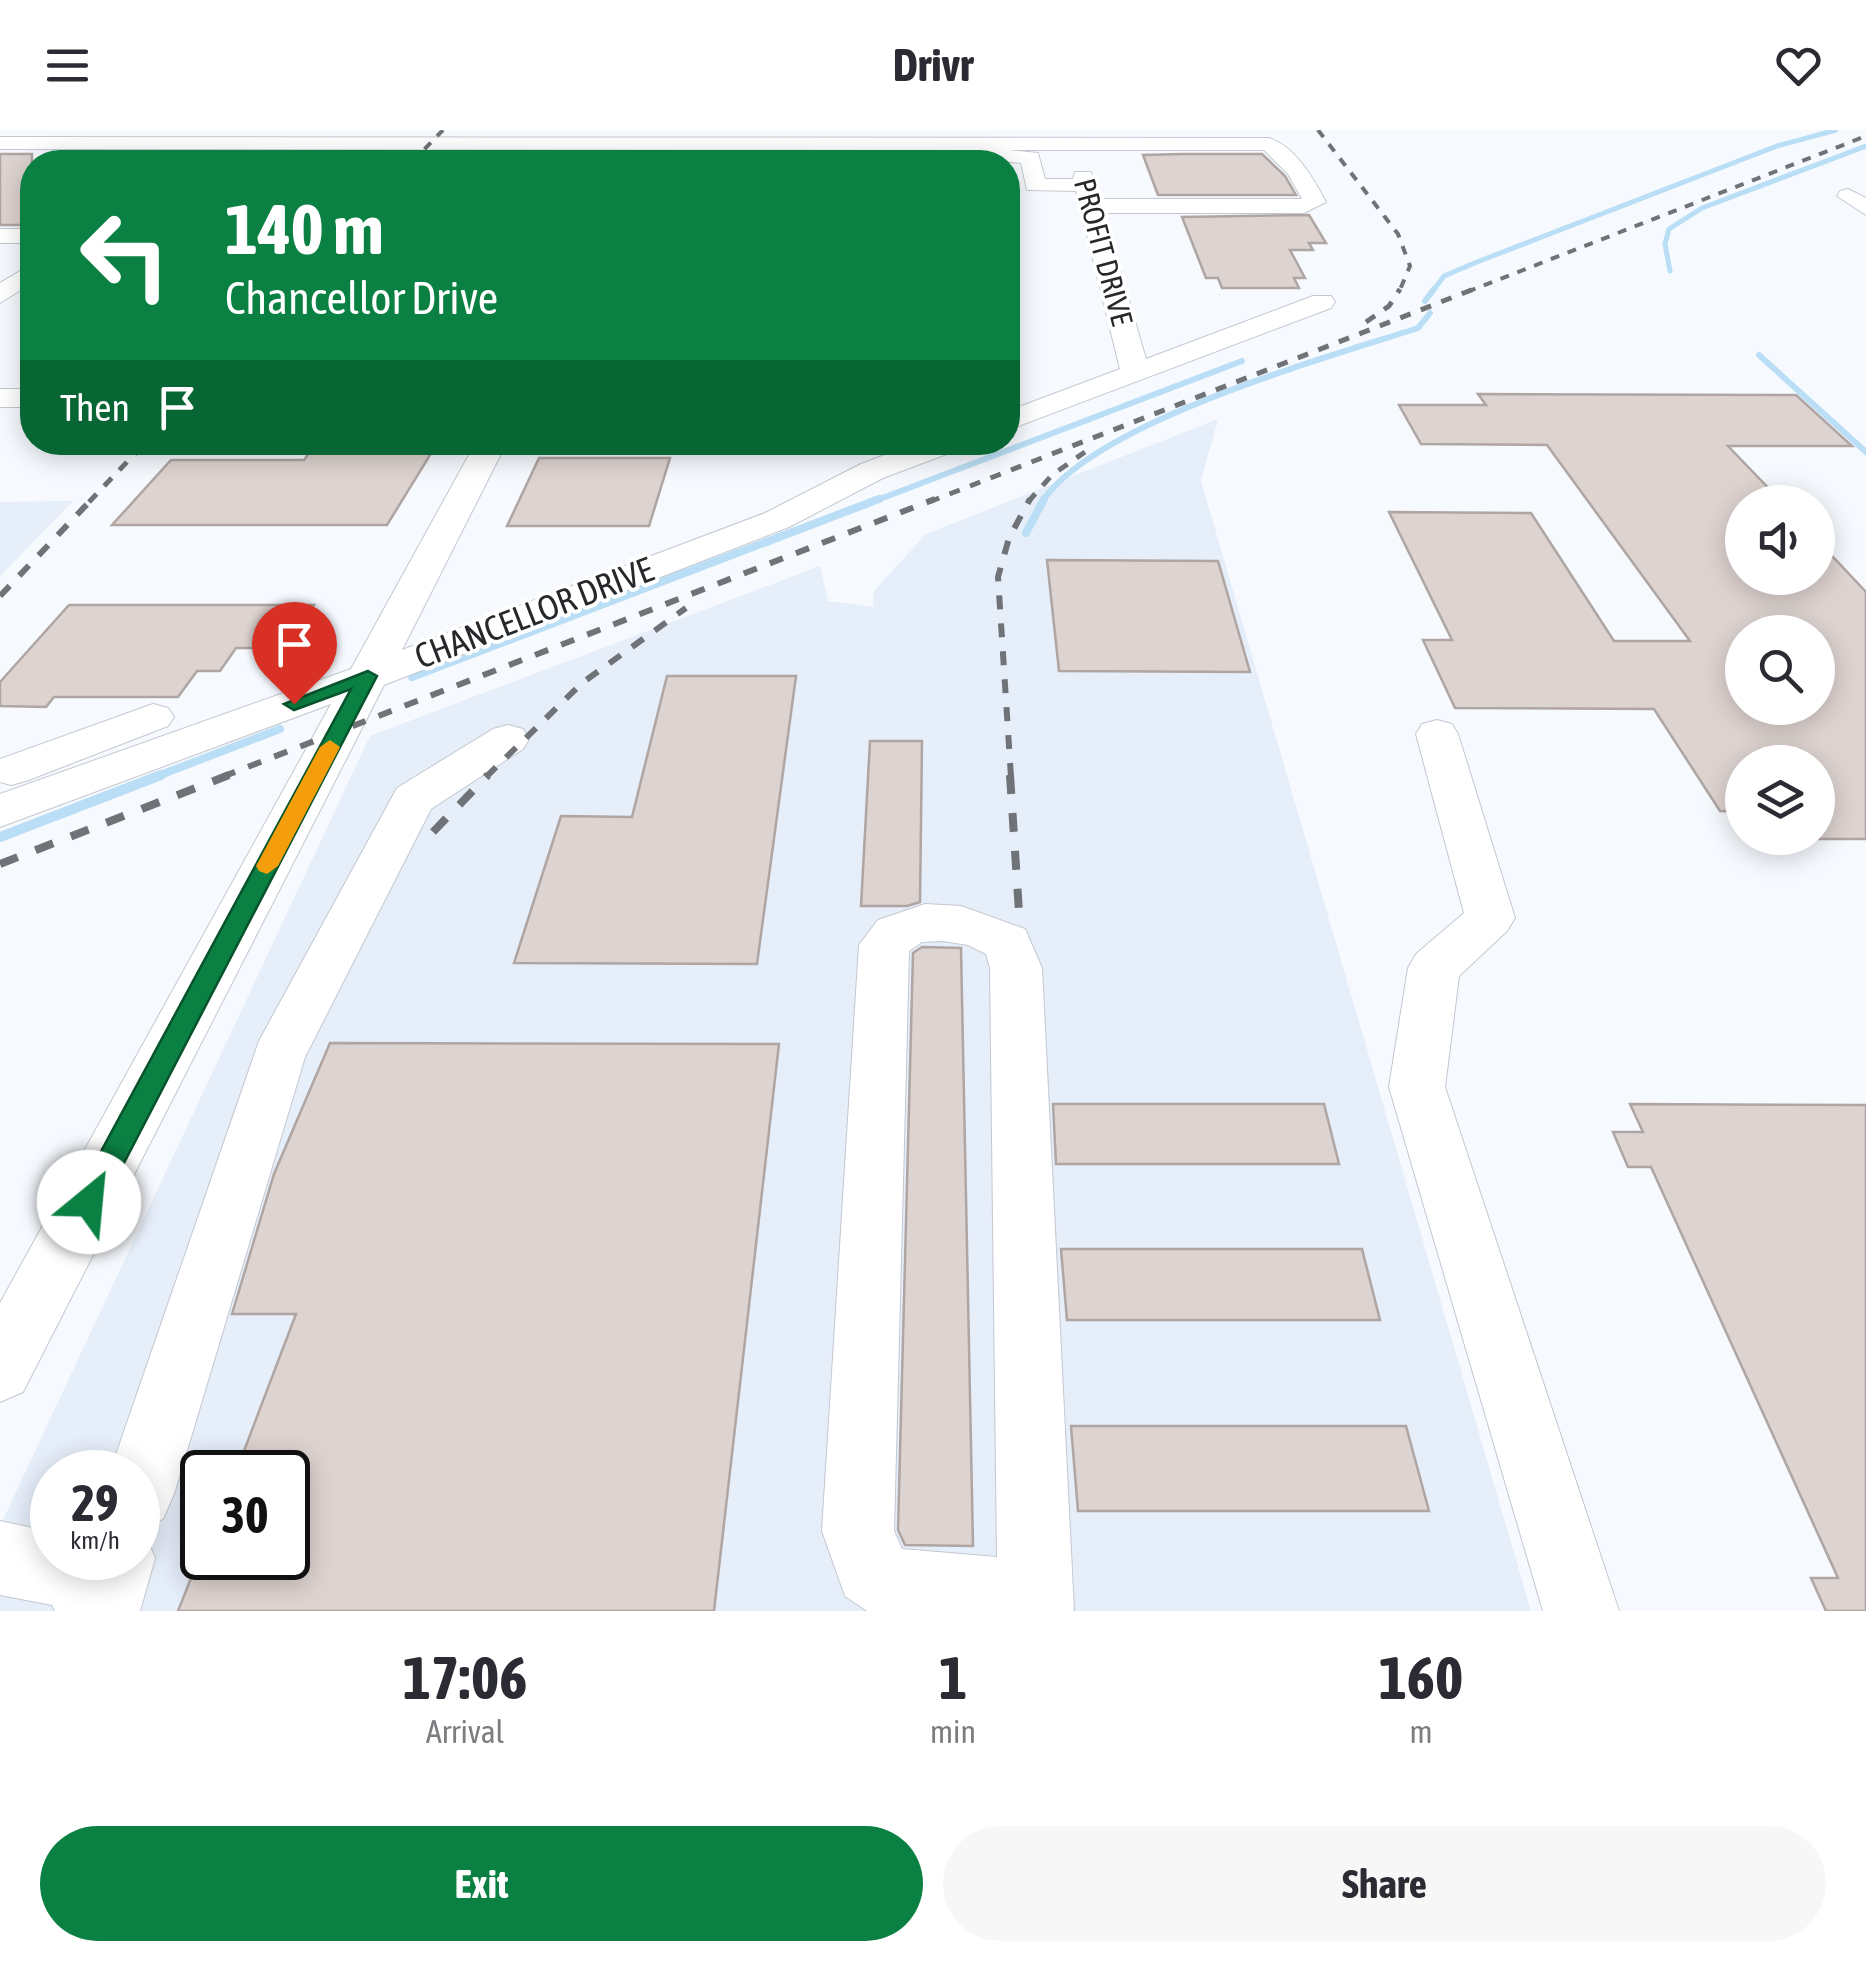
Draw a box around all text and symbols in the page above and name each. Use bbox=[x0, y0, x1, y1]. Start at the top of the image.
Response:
icon: menu bbox=[40, 38, 95, 93]
icon: heart bbox=[1771, 38, 1826, 93]
text: Drivr bbox=[893, 39, 973, 91]
street label: PROFIT DRIVE bbox=[1068, 174, 1140, 329]
text: 140 m bbox=[225, 189, 384, 269]
icon: left bbox=[60, 190, 190, 320]
text: Chancellor Drive bbox=[225, 272, 498, 324]
icon: arrive bbox=[150, 380, 205, 435]
text: Then bbox=[60, 386, 130, 429]
map controls bbox=[1725, 485, 1835, 855]
button: sound bbox=[1725, 485, 1835, 595]
street label: CHANCELLOR DRIVE bbox=[409, 548, 658, 676]
pin bbox=[252, 602, 337, 705]
button: search bbox=[1725, 615, 1835, 725]
icon: arrive bbox=[267, 617, 322, 672]
button: layers bbox=[1725, 745, 1835, 855]
position arrow bbox=[37, 1150, 141, 1254]
speed limit sign: 30 bbox=[180, 1450, 310, 1580]
text: 29 bbox=[71, 1474, 118, 1532]
text: km/h bbox=[70, 1526, 120, 1554]
text: 17:06 bbox=[403, 1643, 527, 1712]
text: 1 bbox=[939, 1643, 967, 1712]
text: 160 bbox=[1379, 1643, 1463, 1712]
text: Arrival bbox=[426, 1713, 504, 1750]
text: min bbox=[930, 1713, 976, 1750]
text: m bbox=[1409, 1713, 1433, 1750]
button: Exit bbox=[40, 1826, 923, 1941]
button: Share bbox=[943, 1826, 1826, 1941]

